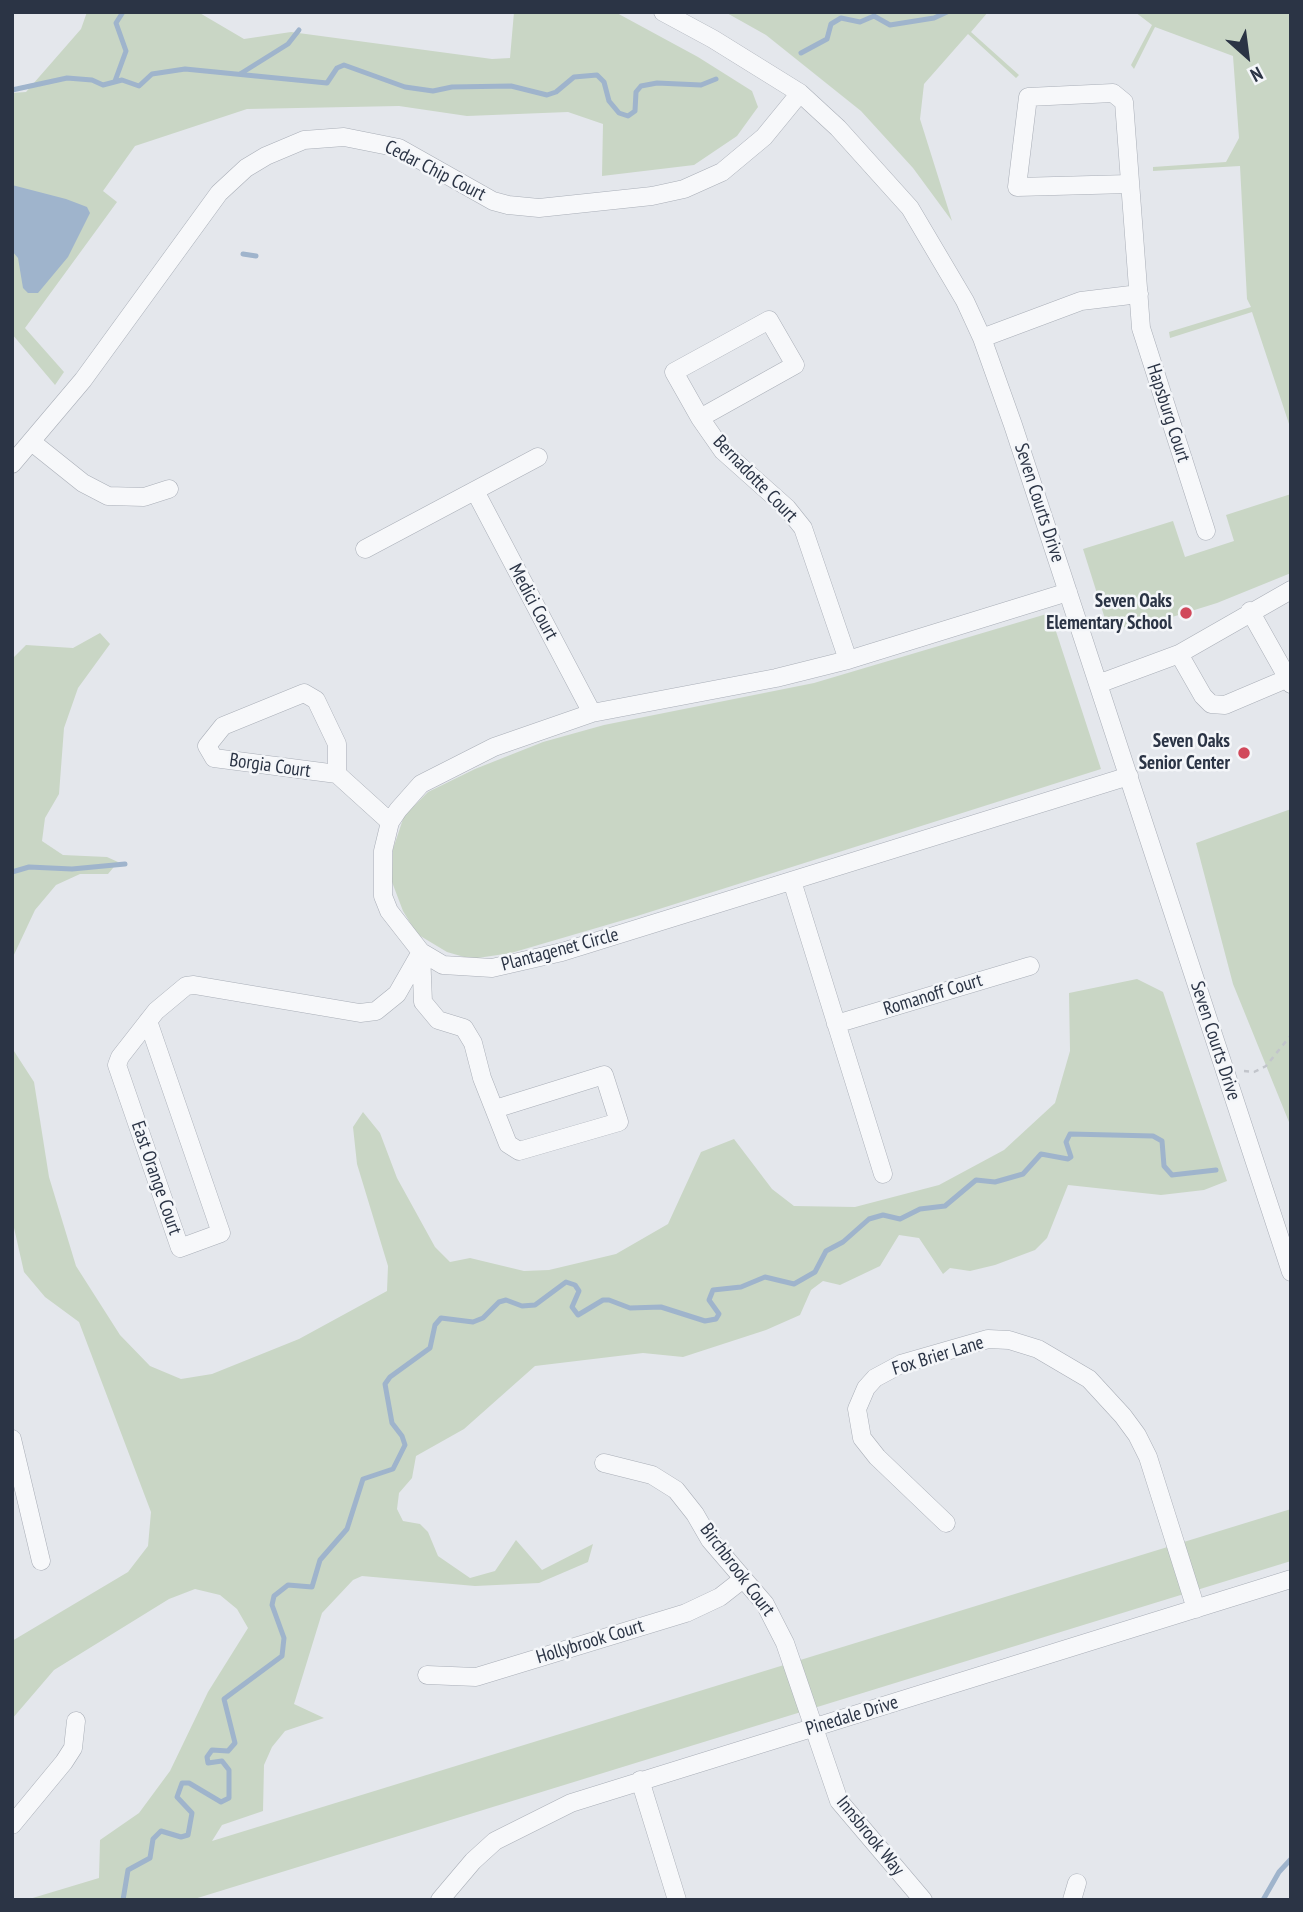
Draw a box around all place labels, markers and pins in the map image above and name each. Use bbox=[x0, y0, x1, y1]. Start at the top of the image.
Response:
place label: Seven Oaks Elementary School bbox=[1046, 591, 1172, 635]
marker: Seven Oaks Elementary School bbox=[1178, 605, 1194, 621]
place label: Seven Oaks Senior Center bbox=[1139, 731, 1230, 775]
marker: Seven Oaks Senior Center bbox=[1236, 745, 1252, 761]

